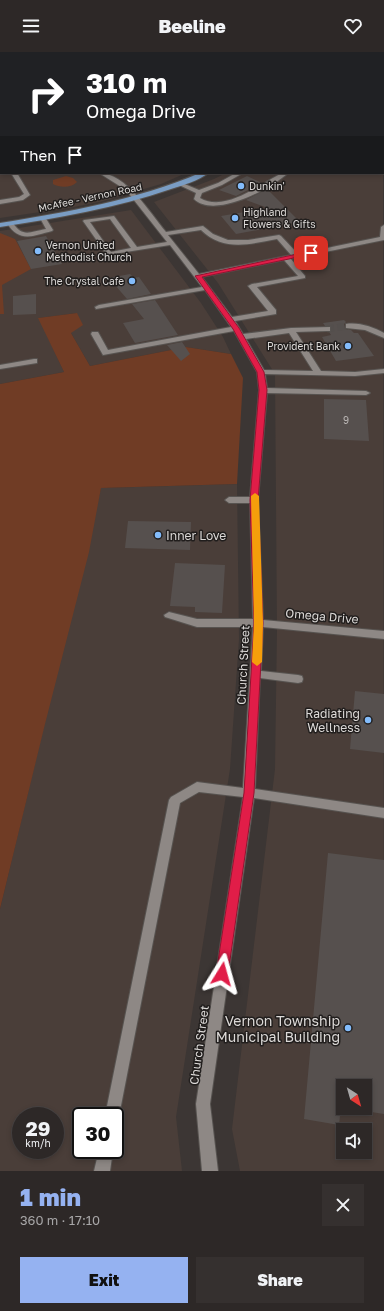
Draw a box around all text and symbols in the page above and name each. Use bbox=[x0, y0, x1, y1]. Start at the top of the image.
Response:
icon: menu bbox=[20, 15, 42, 37]
text: Beeline bbox=[158, 15, 226, 37]
icon: heart bbox=[342, 15, 364, 37]
text: 310 m bbox=[86, 66, 167, 99]
icon: right bbox=[20, 68, 72, 120]
text: Omega Drive bbox=[86, 100, 196, 122]
icon: arrive bbox=[64, 144, 86, 166]
text: Then bbox=[20, 146, 56, 164]
street label: McAfee - Vernon Road bbox=[37, 180, 143, 214]
place label: Dunkin' bbox=[249, 180, 285, 192]
marker: Dunkin' bbox=[236, 181, 246, 191]
place label: Highland Flowers & Gifts bbox=[243, 206, 315, 230]
marker: Highland Flowers & Gifts bbox=[230, 213, 240, 223]
pin bbox=[294, 236, 328, 270]
place label: Vernon United Methodist Church bbox=[46, 239, 132, 263]
icon: arrive bbox=[300, 242, 322, 264]
marker: Vernon United Methodist Church bbox=[33, 246, 43, 256]
place label: The Crystal Cafe bbox=[44, 275, 124, 287]
marker: The Crystal Cafe bbox=[127, 276, 137, 286]
place label: Provident Bank bbox=[267, 340, 340, 352]
marker: Provident Bank bbox=[343, 341, 353, 351]
house number: 9 bbox=[343, 414, 349, 426]
place label: Inner Love bbox=[166, 528, 226, 543]
marker: Inner Love bbox=[153, 530, 163, 540]
street label: Omega Drive bbox=[285, 605, 359, 627]
street label: Church Street bbox=[233, 625, 253, 705]
place label: Radiating Wellness bbox=[305, 706, 360, 735]
marker: Radiating Wellness bbox=[363, 715, 373, 725]
position arrow bbox=[201, 953, 243, 995]
street label: Church Street bbox=[186, 1004, 212, 1086]
place label: Vernon Township Municipal Building bbox=[216, 1012, 340, 1045]
marker: Vernon Township Municipal Building bbox=[343, 1023, 353, 1033]
north arrow bbox=[336, 1079, 372, 1115]
map controls bbox=[336, 1079, 372, 1159]
speed limit sign: 30 bbox=[72, 1107, 124, 1159]
text: 29 bbox=[26, 1116, 50, 1140]
button: sound bbox=[336, 1123, 372, 1159]
text: km/h bbox=[25, 1137, 51, 1149]
text: 1 min bbox=[20, 1182, 81, 1211]
button: close bbox=[322, 1184, 364, 1226]
text: 360 m · 17:10 bbox=[20, 1212, 100, 1228]
button: Exit bbox=[20, 1257, 188, 1303]
button: Share bbox=[196, 1257, 364, 1303]

